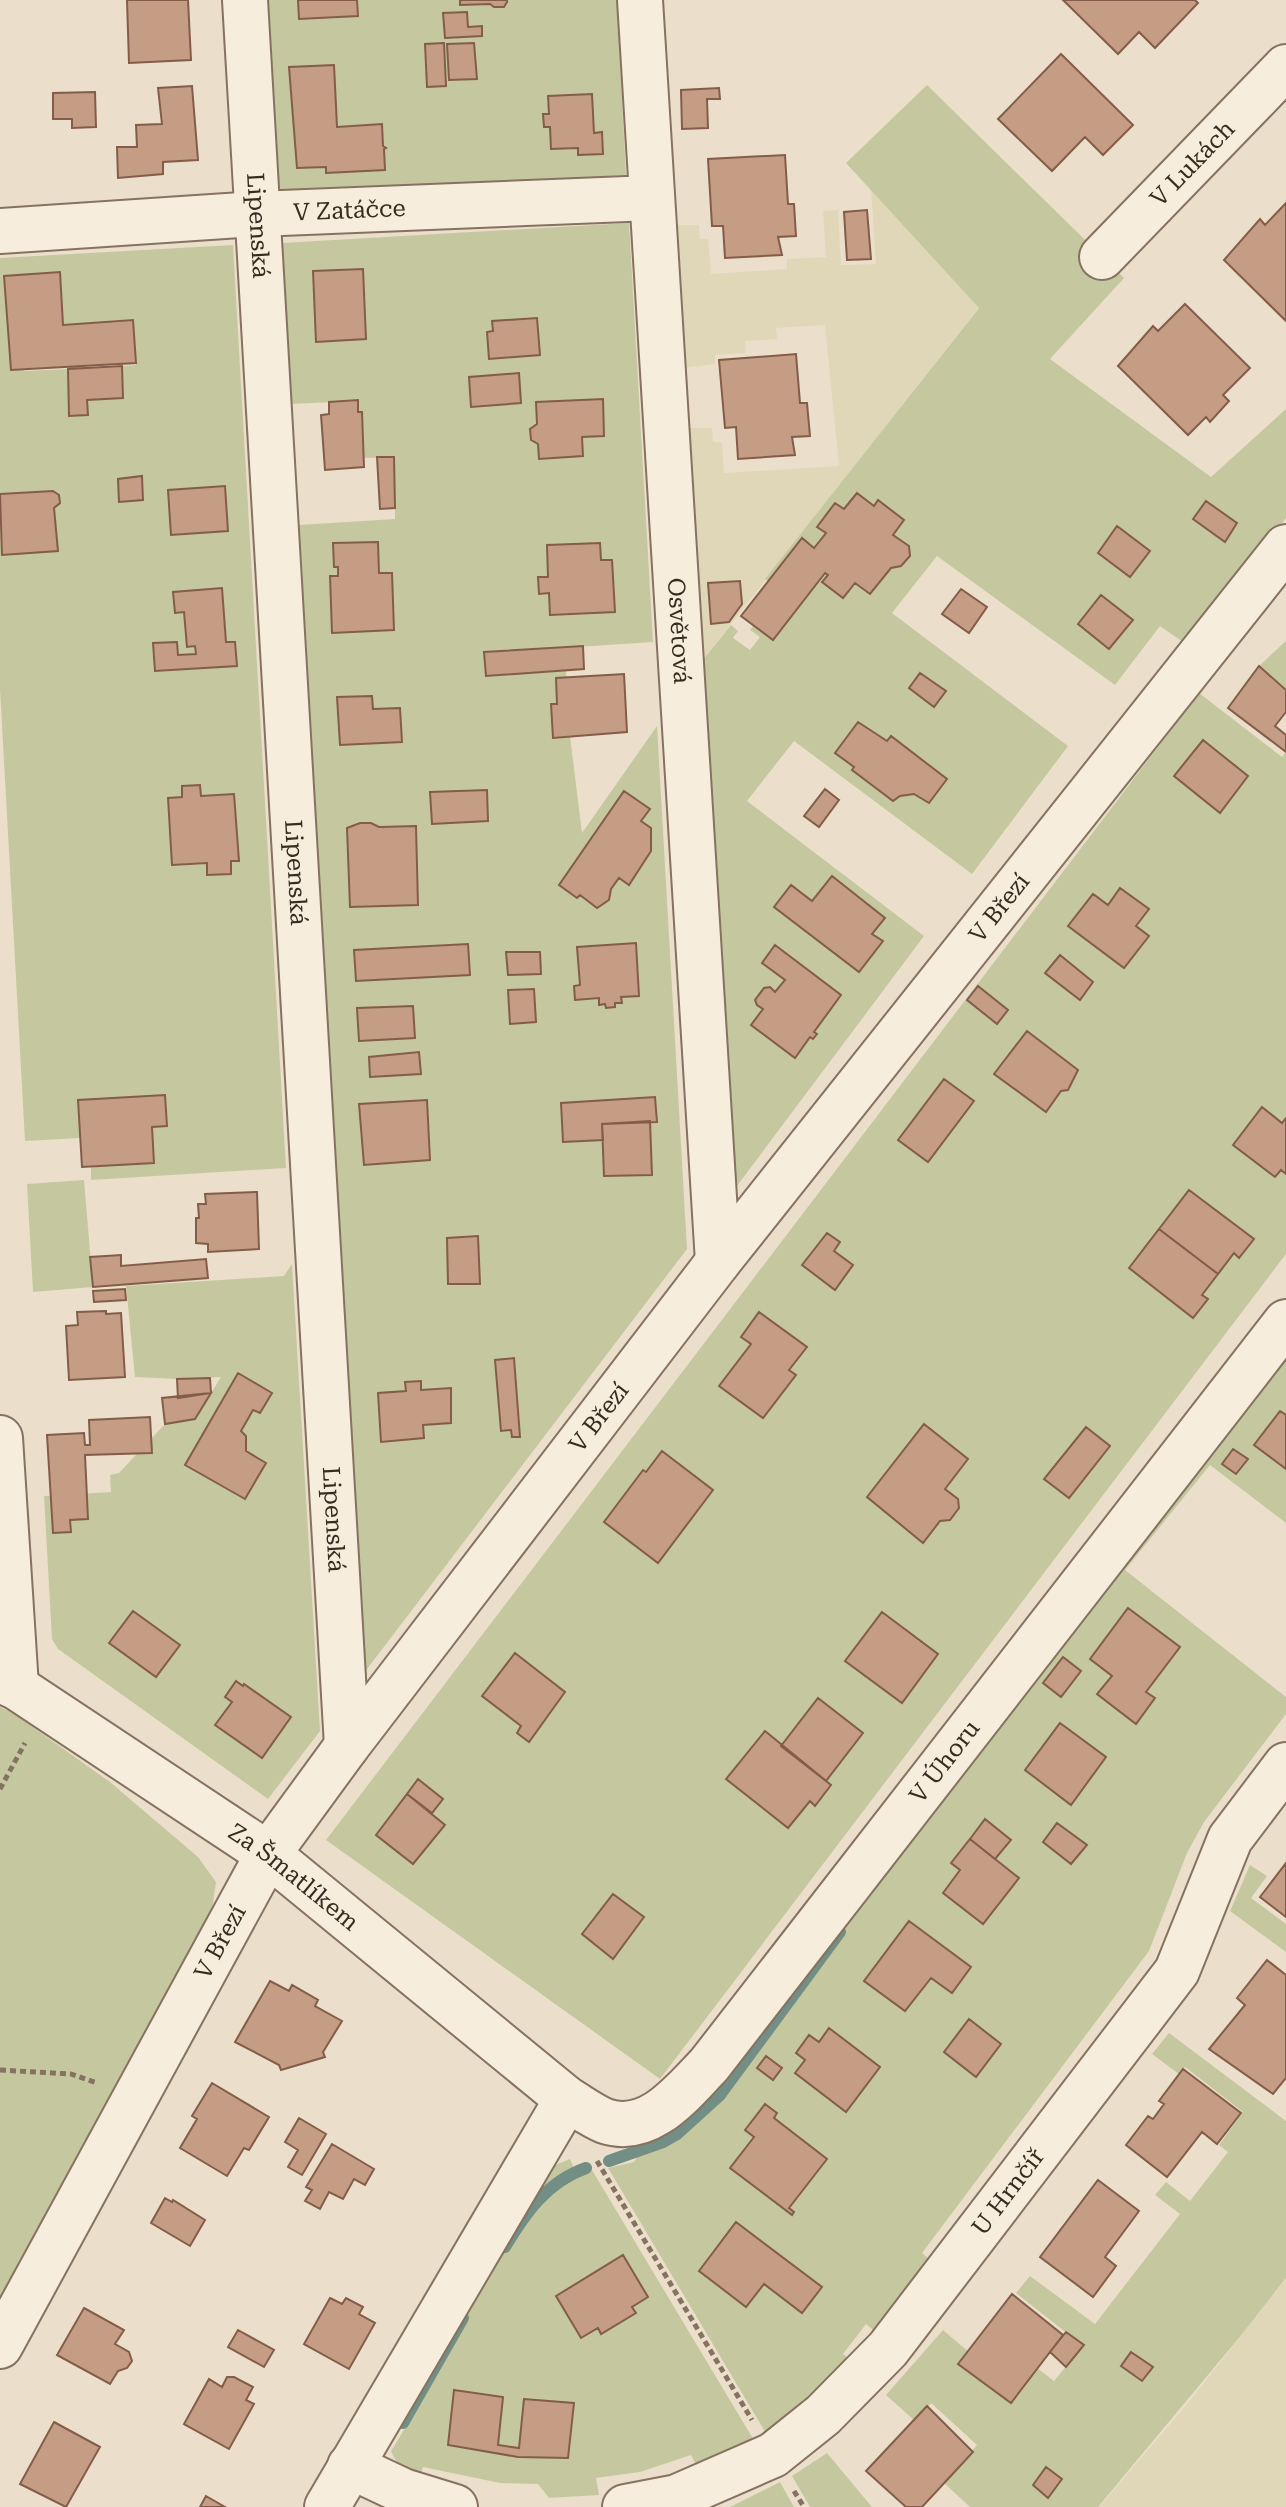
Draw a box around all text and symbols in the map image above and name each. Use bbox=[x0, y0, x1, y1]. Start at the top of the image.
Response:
street label: V Lukách bbox=[1145, 115, 1240, 212]
street label: Lipenská bbox=[241, 172, 275, 279]
street label: V Zatáčce bbox=[293, 194, 406, 227]
street label: Osvětová bbox=[662, 577, 696, 685]
street label: Lipenská bbox=[279, 819, 313, 926]
street label: V Březí bbox=[963, 867, 1035, 948]
street label: V Březí bbox=[563, 1377, 635, 1458]
street label: Lipenská bbox=[317, 1466, 351, 1573]
street label: V Úhoru bbox=[904, 1715, 985, 1809]
street label: Za Šmatlíkem bbox=[223, 1818, 364, 1937]
street label: V Březí bbox=[188, 1900, 252, 1984]
street label: U Hrnčíř bbox=[966, 2143, 1050, 2241]

